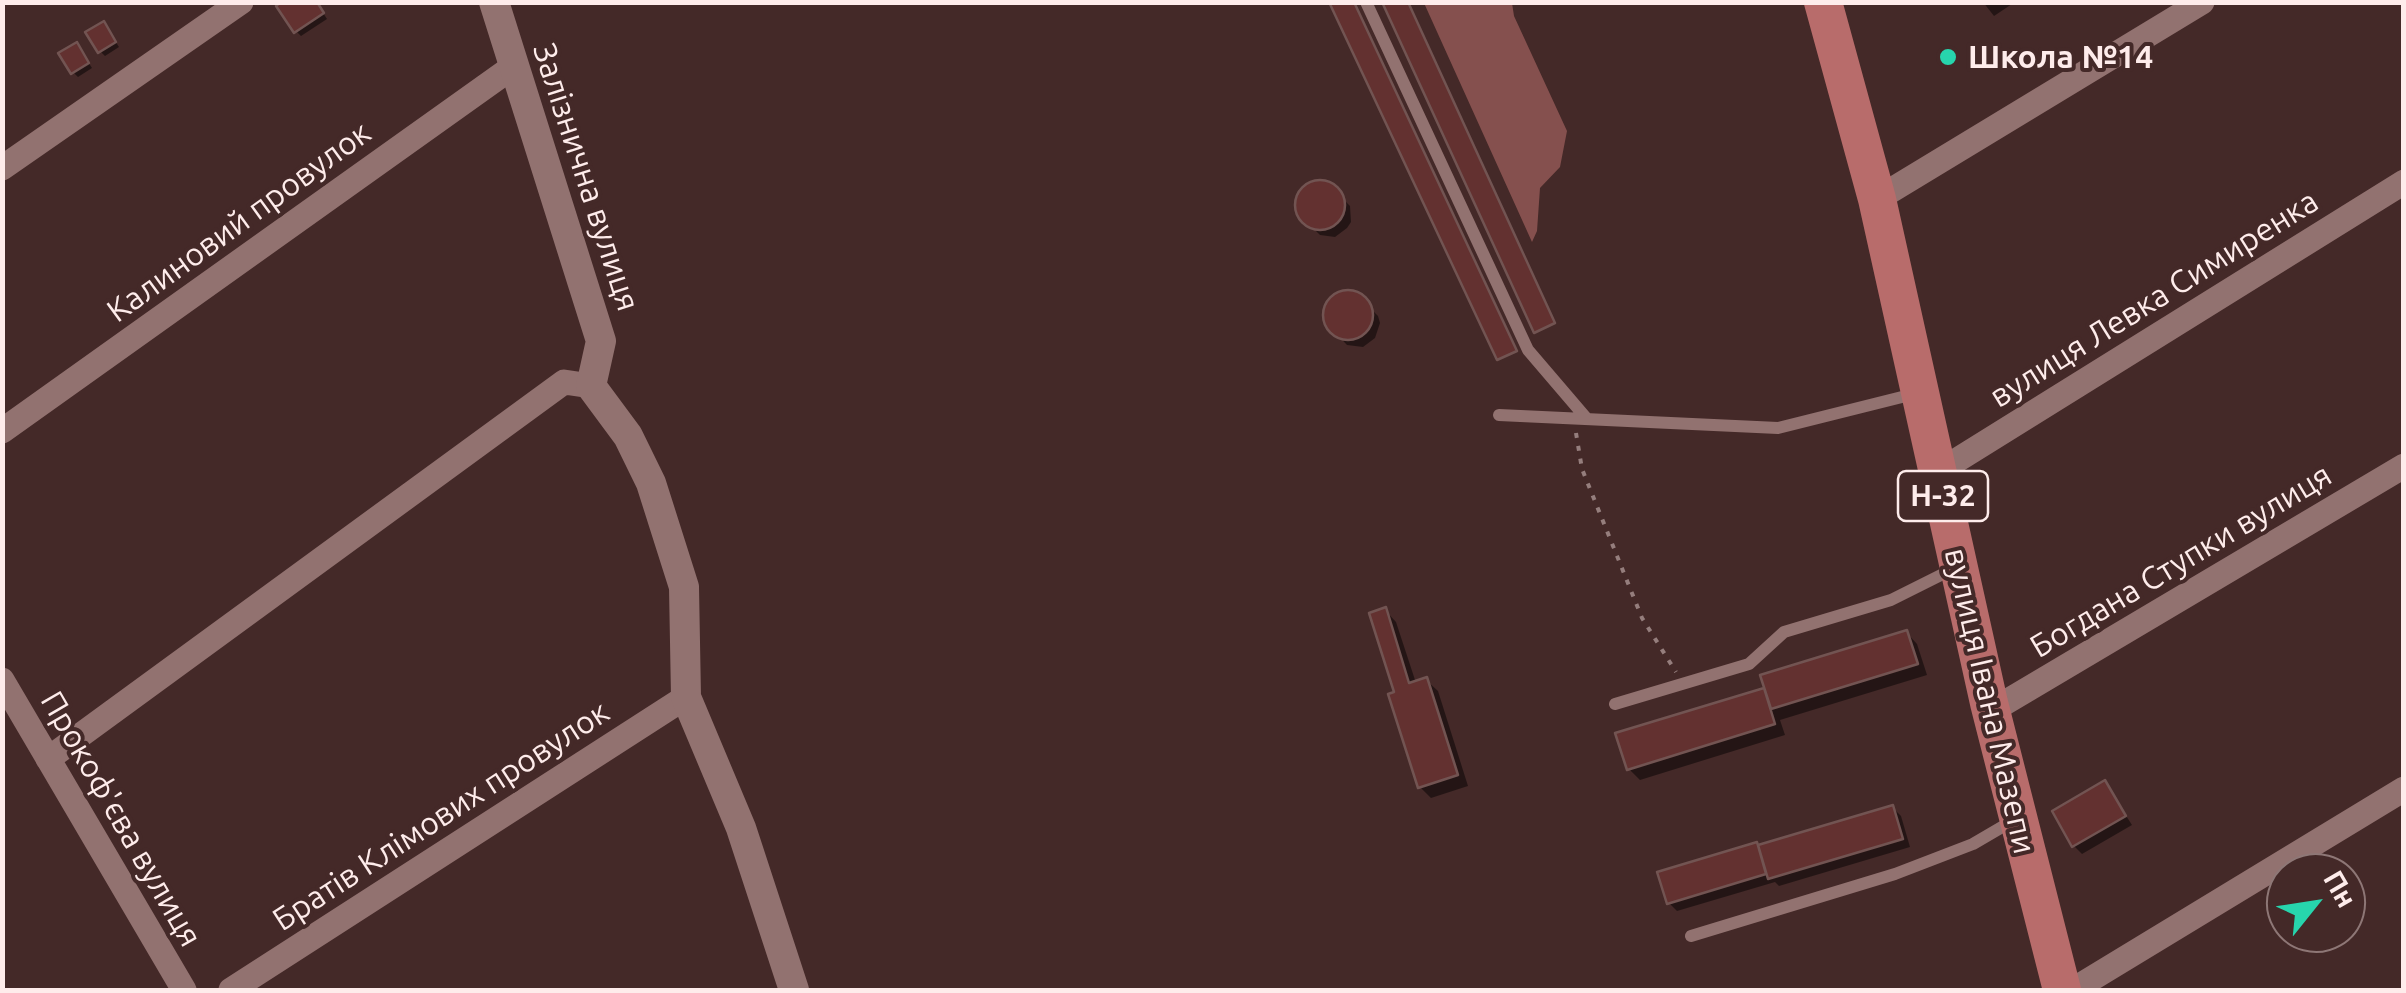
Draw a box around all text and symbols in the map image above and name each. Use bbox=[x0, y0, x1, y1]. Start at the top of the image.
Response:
street label: Залізнична вулиця bbox=[525, 38, 647, 316]
place label: Школа №14 bbox=[1968, 38, 2153, 76]
marker: Школа №14 bbox=[1937, 46, 1959, 68]
street label: Калиновий провулок bbox=[100, 114, 378, 330]
street label: вулиця Левка Симиренка bbox=[1983, 182, 2325, 416]
street label: Богдана Ступки вулиця bbox=[2024, 456, 2338, 666]
road number: Н-32 bbox=[1898, 471, 1988, 521]
street label: вулиця Івана Мазепи bbox=[1936, 544, 2044, 858]
street label: Прокоф'єва вулиця bbox=[32, 685, 210, 953]
street label: Братів Клімових провулок bbox=[266, 693, 616, 939]
north arrow bbox=[2266, 853, 2366, 953]
text: Пн bbox=[2318, 865, 2363, 912]

